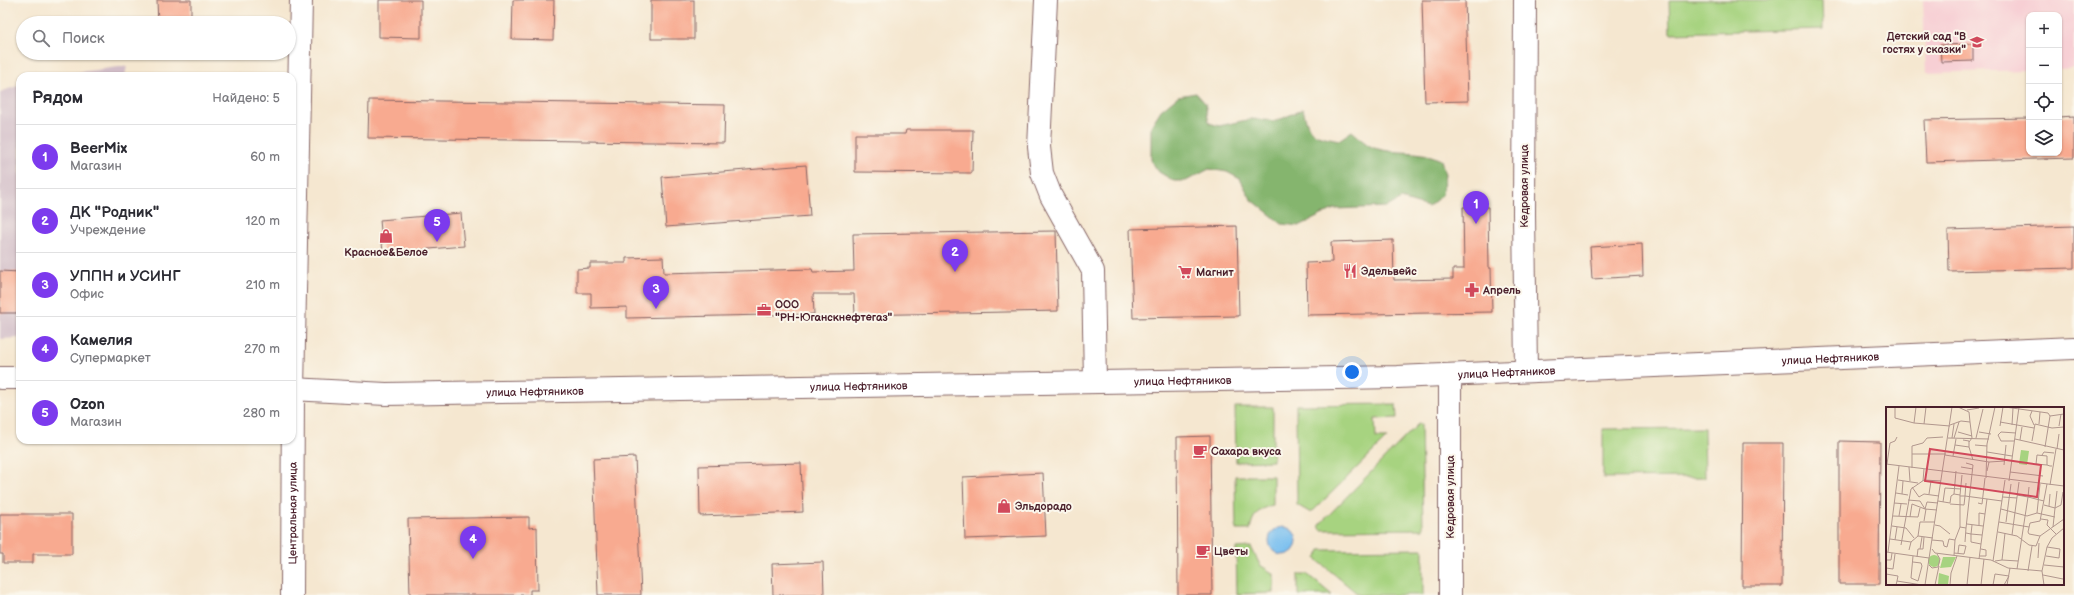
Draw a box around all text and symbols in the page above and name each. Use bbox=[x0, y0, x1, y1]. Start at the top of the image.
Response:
map controls bbox=[2026, 12, 2062, 156]
button: + bbox=[2026, 12, 2062, 48]
search box bbox=[16, 16, 296, 60]
icon: search bbox=[30, 27, 52, 49]
text: Поиск bbox=[62, 29, 105, 48]
place label: Детский сад "В гостях у сказки" bbox=[1882, 30, 1966, 56]
school or university icon: Детский сад "В гостях у сказки" bbox=[1969, 34, 1985, 50]
button: − bbox=[2026, 48, 2062, 84]
button: locate bbox=[2026, 84, 2062, 120]
text: Рядом bbox=[32, 88, 83, 108]
text: Найдено: 5 bbox=[212, 90, 280, 106]
button: layers bbox=[2026, 120, 2062, 156]
text: BeerMix bbox=[70, 139, 127, 158]
street label: Кедровая улица bbox=[1518, 144, 1531, 228]
text: 1 bbox=[42, 149, 48, 165]
text: 60 m bbox=[250, 149, 280, 165]
text: Магазин bbox=[70, 158, 122, 174]
pin: 1 bbox=[1463, 191, 1489, 224]
text: ДК "Родник" bbox=[70, 203, 159, 222]
pin: 5 bbox=[424, 209, 450, 242]
text: 2 bbox=[41, 213, 49, 229]
text: 120 m bbox=[245, 213, 280, 229]
text: Учреждение bbox=[70, 222, 146, 238]
shop icon: Красное&Белое bbox=[378, 228, 394, 244]
pin: 2 bbox=[942, 239, 968, 272]
place label: Красное&Белое bbox=[344, 246, 428, 259]
restaurant icon: Эдельвейс bbox=[1342, 263, 1358, 279]
supermarket icon: Магнит bbox=[1177, 264, 1193, 280]
place label: Эдельвейс bbox=[1361, 265, 1417, 278]
place label: Магнит bbox=[1196, 266, 1235, 279]
text: УППН и УСИНГ bbox=[70, 267, 181, 286]
pin: 3 bbox=[643, 276, 669, 309]
text: 3 bbox=[41, 277, 49, 293]
text: 210 m bbox=[246, 277, 280, 293]
pharmacy icon: Апрель bbox=[1464, 282, 1480, 298]
place label: Апрель bbox=[1482, 284, 1521, 297]
text: Офис bbox=[70, 286, 104, 302]
place label: ООО "РН-Юганскнефтегаз" bbox=[775, 298, 893, 324]
office icon: ООО "РН-Юганскнефтегаз" bbox=[756, 302, 772, 318]
text: Камелия bbox=[70, 331, 133, 350]
text: 4 bbox=[41, 341, 49, 357]
text: 270 m bbox=[244, 341, 280, 357]
text: Супермаркет bbox=[70, 350, 151, 366]
street label: улица Нефтяников bbox=[1781, 350, 1880, 367]
your location bbox=[1342, 362, 1362, 382]
street label: улица Нефтяников bbox=[1458, 364, 1556, 381]
street label: улица Нефтяников bbox=[1134, 373, 1232, 388]
street label: улица Нефтяников bbox=[810, 379, 908, 393]
street label: улица Нефтяников bbox=[486, 384, 584, 399]
text: Ozon bbox=[70, 395, 105, 414]
text: 5 bbox=[41, 405, 49, 421]
text: 280 m bbox=[243, 405, 280, 421]
inset map bbox=[1886, 407, 2064, 585]
text: Магазин bbox=[70, 414, 122, 430]
cafe icon: Сахара вкуса bbox=[1192, 443, 1208, 459]
place label: Сахара вкуса bbox=[1211, 445, 1282, 458]
street label: Кедровая улица bbox=[1444, 455, 1457, 539]
street label: Центральная улица bbox=[286, 461, 299, 564]
shop icon: Эльдорадо bbox=[996, 498, 1012, 514]
place label: Эльдорадо bbox=[1015, 500, 1072, 513]
pin: 4 bbox=[460, 526, 486, 559]
cafe icon: Цветы bbox=[1195, 543, 1211, 559]
place label: Цветы bbox=[1214, 545, 1248, 558]

